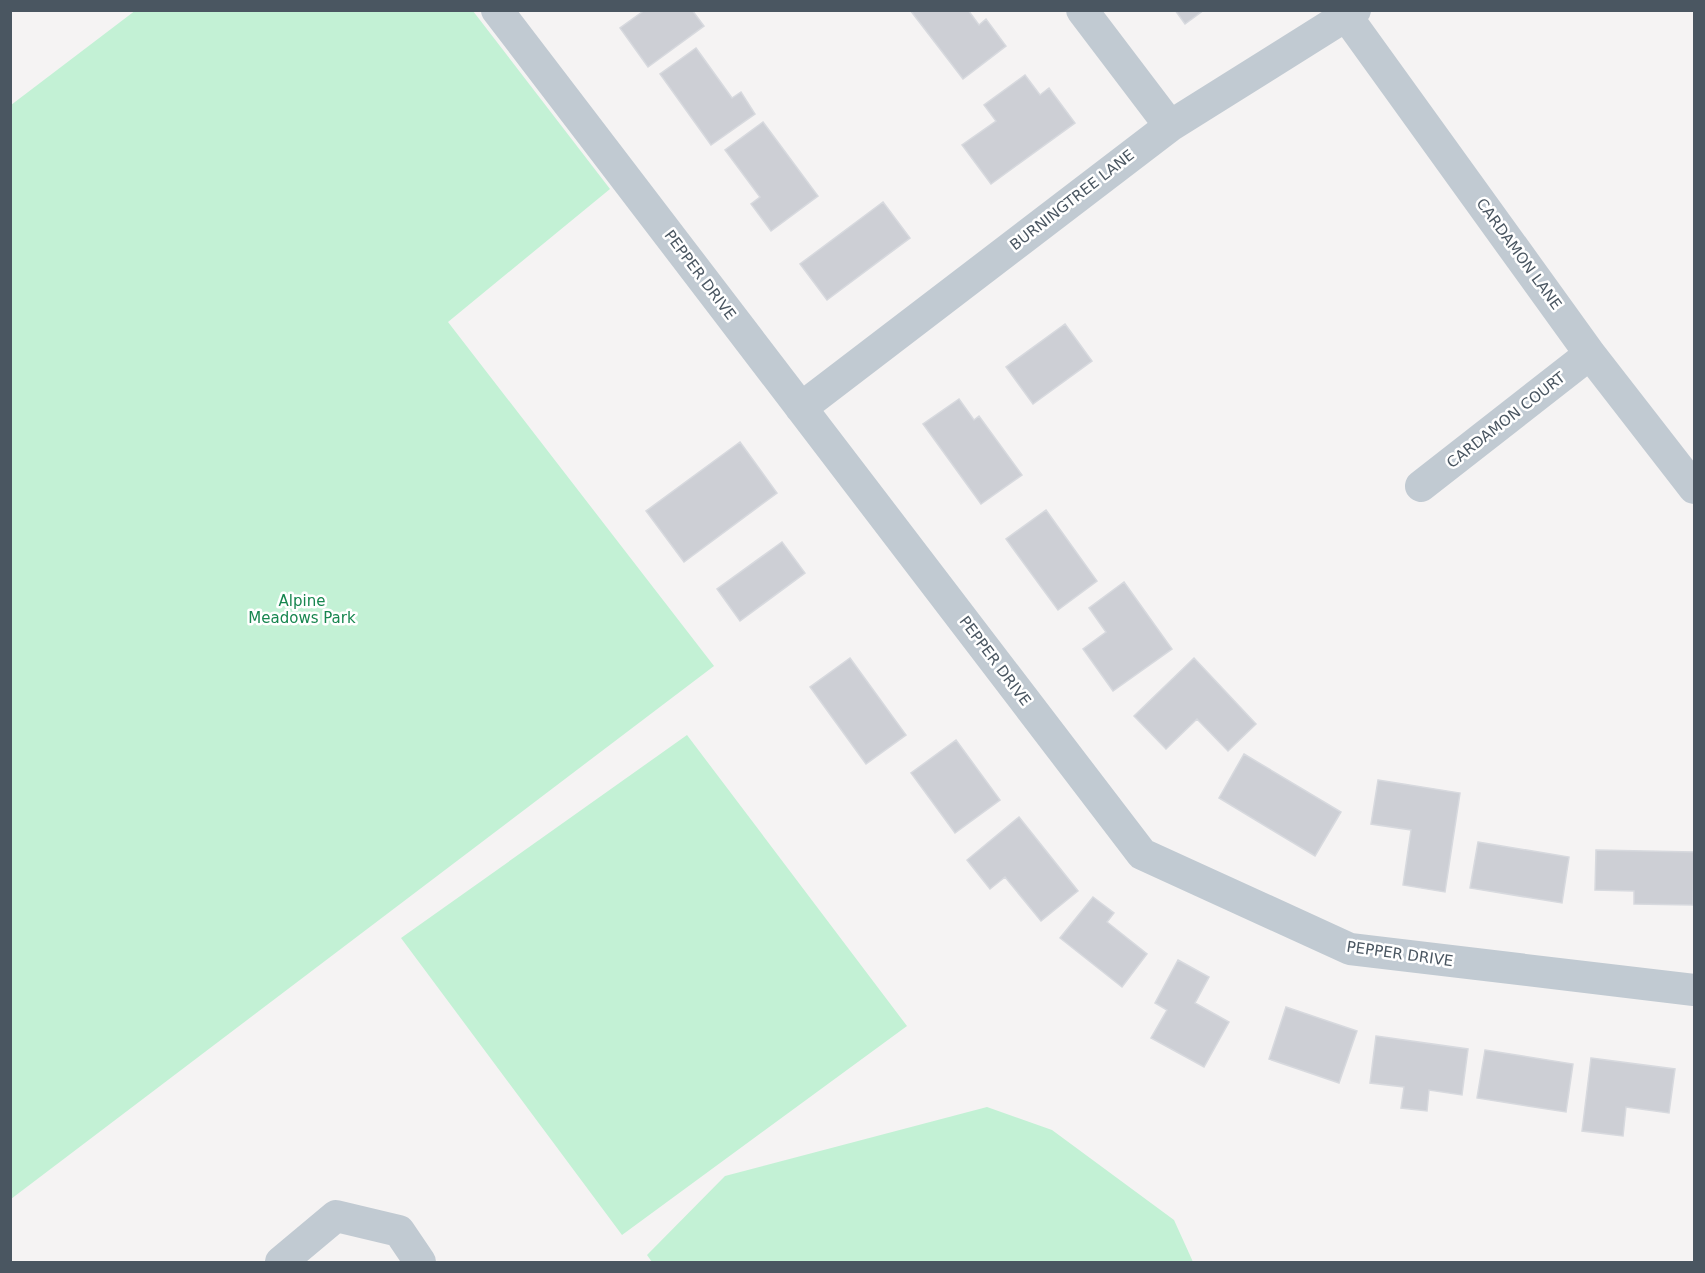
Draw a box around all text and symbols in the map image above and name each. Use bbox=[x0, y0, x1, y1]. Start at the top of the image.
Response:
street label: BURNINGTREE LANE bbox=[1006, 146, 1138, 254]
street label: CARDAMON LANE bbox=[1473, 195, 1565, 313]
street label: PEPPER DRIVE bbox=[660, 227, 740, 323]
street label: CARDAMON COURT bbox=[1443, 368, 1569, 472]
park label: Alpine Meadows Park bbox=[248, 592, 356, 627]
street label: PEPPER DRIVE bbox=[955, 613, 1035, 709]
street label: PEPPER DRIVE bbox=[1346, 938, 1454, 970]

